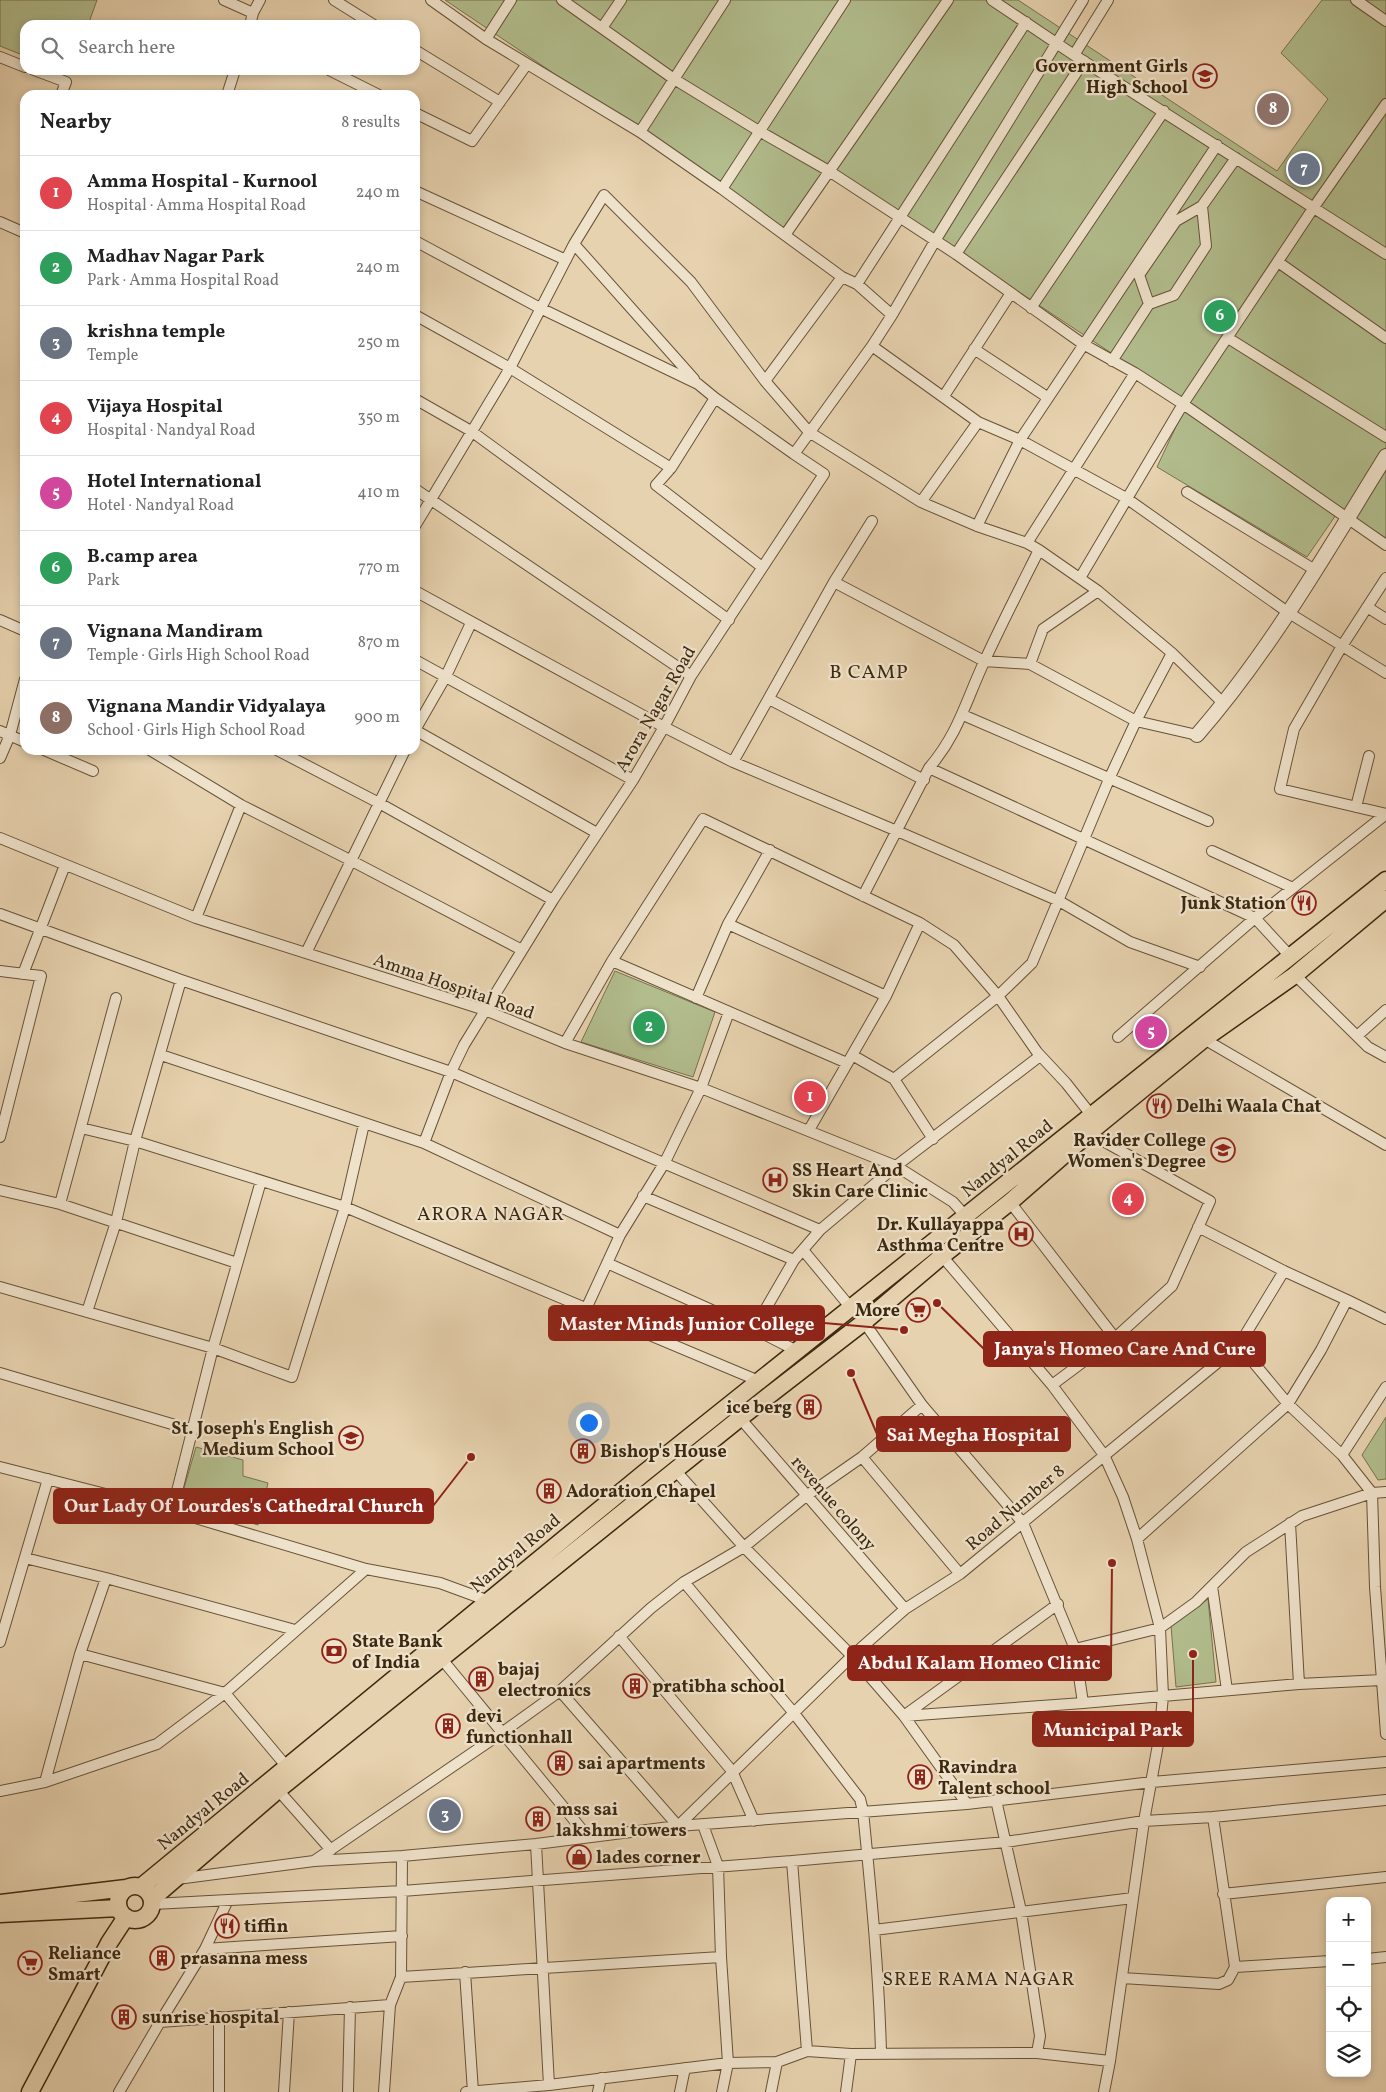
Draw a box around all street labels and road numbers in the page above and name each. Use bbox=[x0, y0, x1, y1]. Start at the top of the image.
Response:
street label: Arora Nagar Road bbox=[610, 642, 703, 778]
street label: Amma Hospital Road bbox=[370, 948, 537, 1027]
street label: Nandyal Road bbox=[957, 1114, 1059, 1204]
street label: revenue colony bbox=[784, 1451, 881, 1557]
street label: Road Number 8 bbox=[961, 1459, 1071, 1557]
street label: Nandyal Road bbox=[465, 1509, 567, 1600]
street label: Nandyal Road bbox=[153, 1767, 255, 1857]

